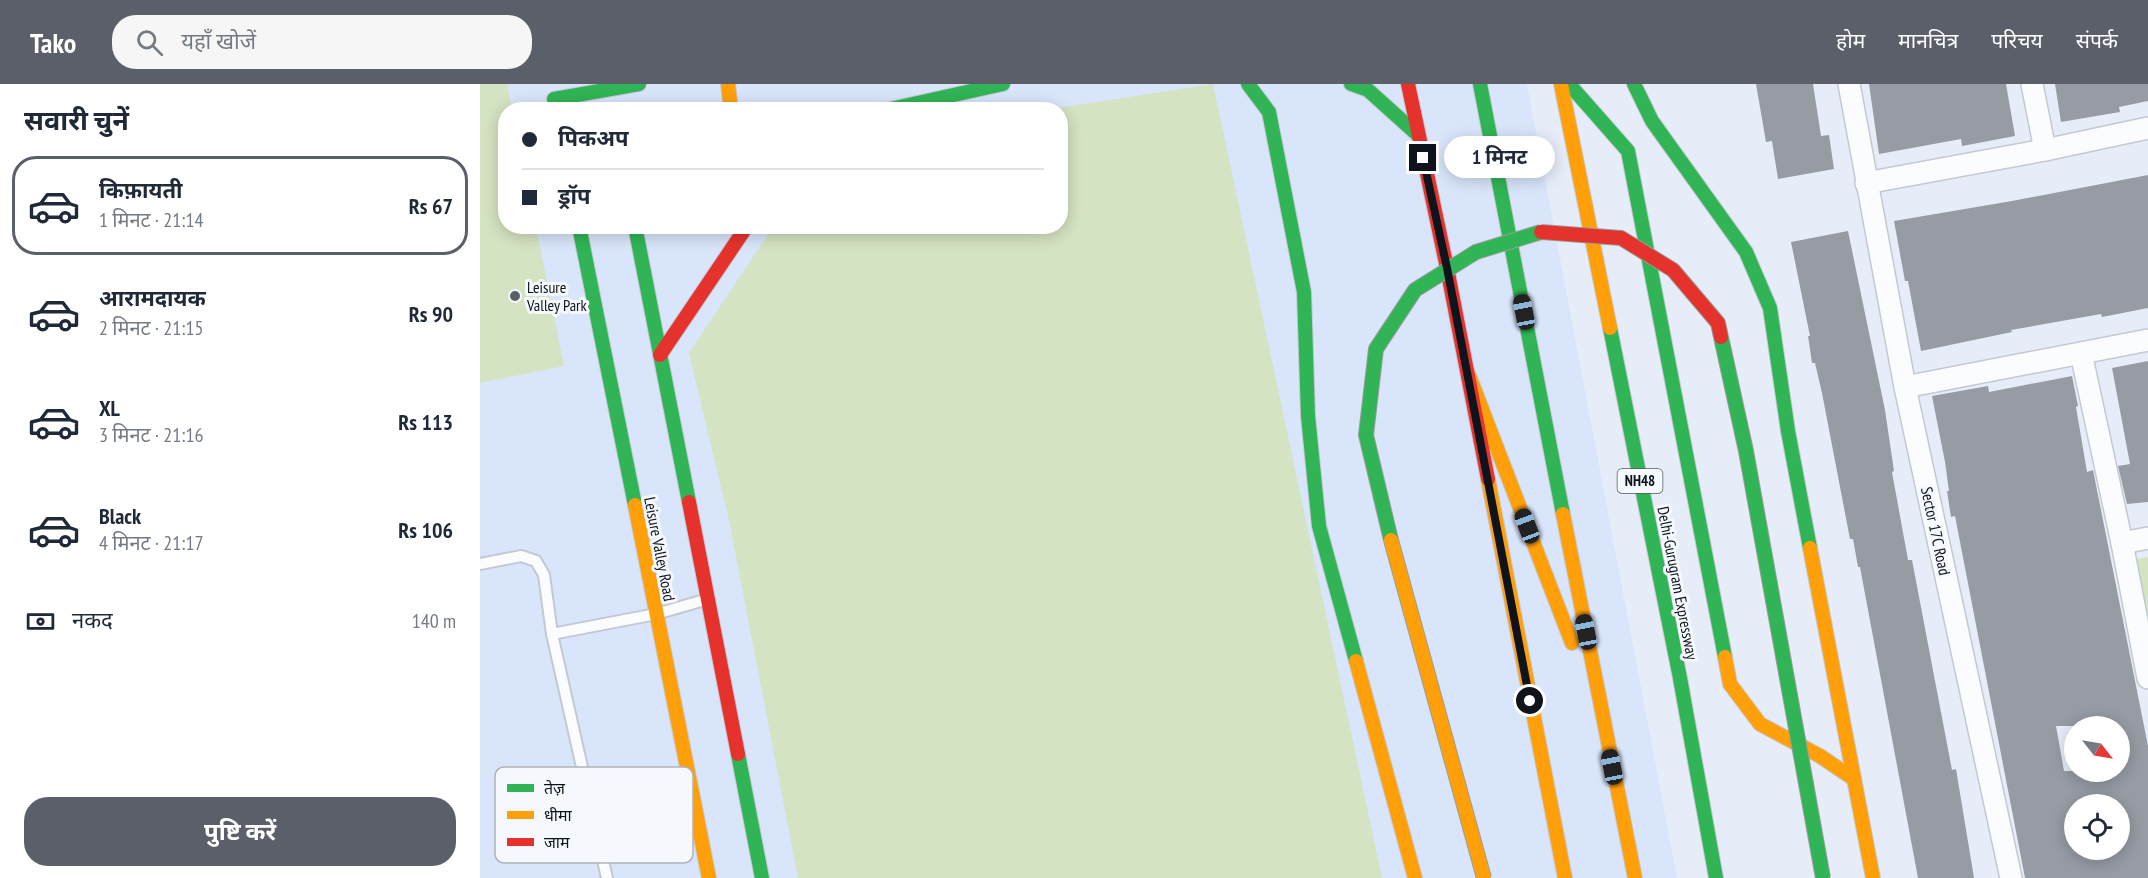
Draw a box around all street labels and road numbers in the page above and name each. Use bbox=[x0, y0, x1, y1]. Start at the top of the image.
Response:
road number: NH48 bbox=[1618, 469, 1662, 493]
street label: Sector 17C Road bbox=[1917, 485, 1955, 577]
street label: Leisure Valley Road bbox=[640, 495, 680, 603]
street label: Delhi-Gurugram Expressway bbox=[1653, 505, 1703, 661]

